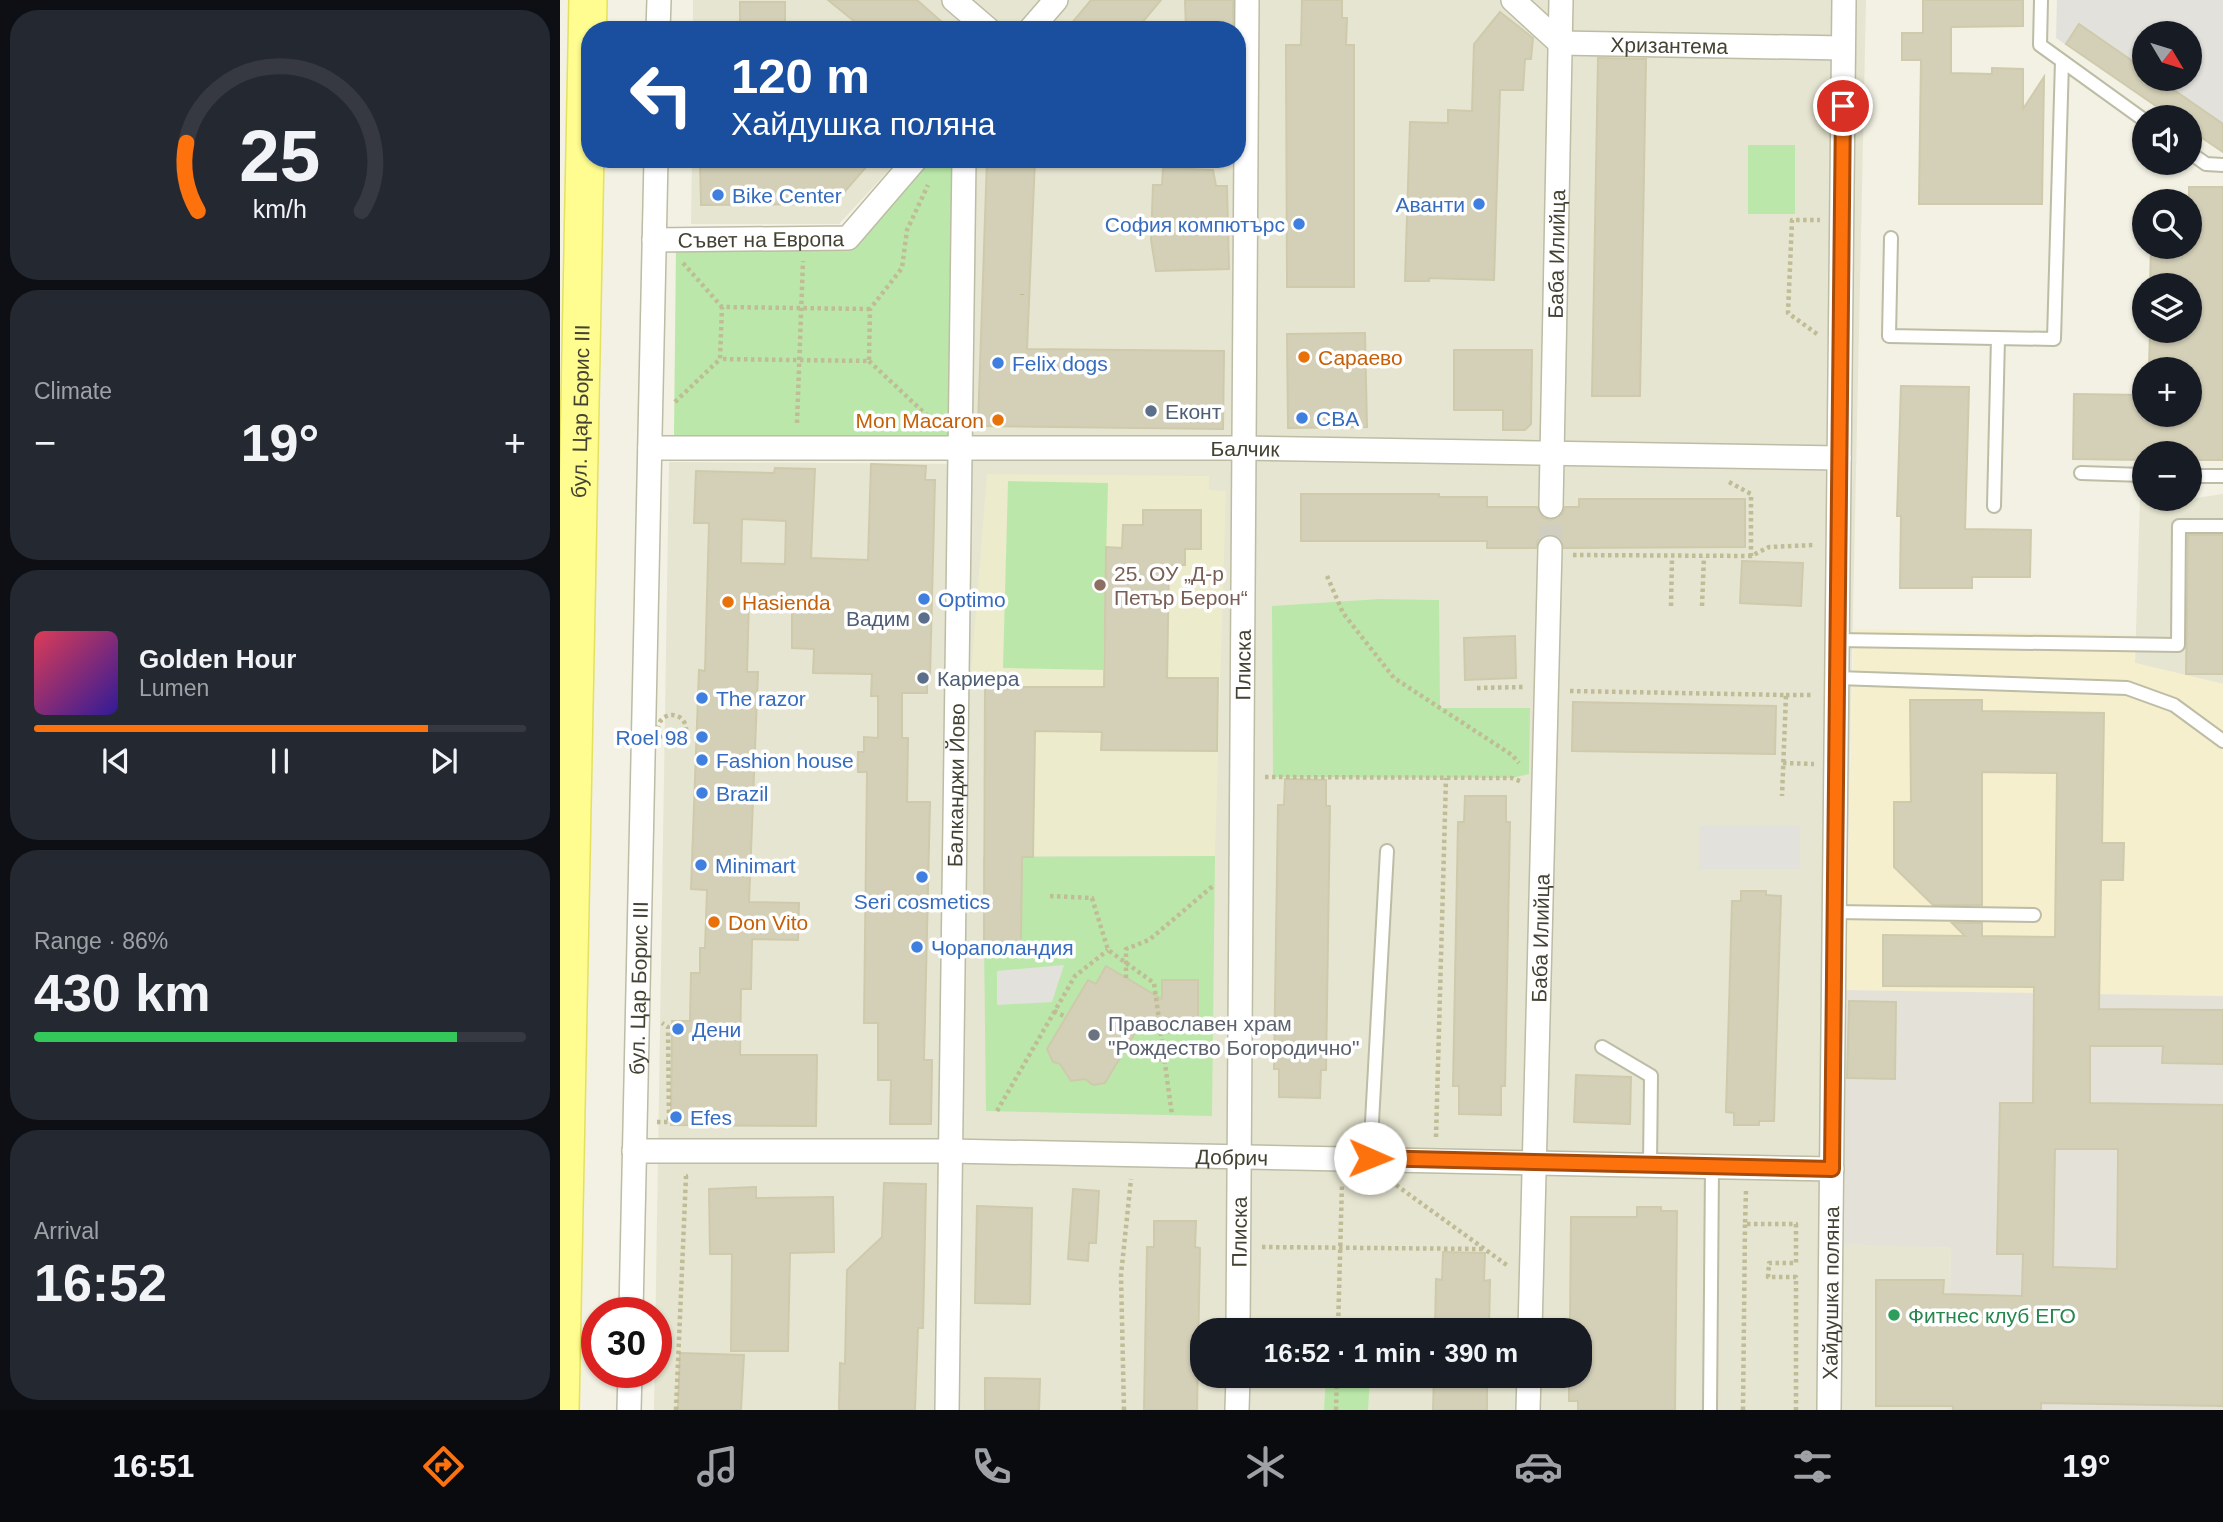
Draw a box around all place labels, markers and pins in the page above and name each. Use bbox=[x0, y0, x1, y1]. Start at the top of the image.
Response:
pin bbox=[1813, 76, 1873, 136]
place label: Bike Center bbox=[732, 184, 842, 207]
marker: Bike Center bbox=[710, 187, 726, 203]
place label: Аванти bbox=[1395, 193, 1465, 216]
marker: Аванти bbox=[1471, 196, 1487, 212]
place label: София компютърс bbox=[1105, 213, 1285, 236]
marker: София компютърс bbox=[1291, 216, 1307, 232]
place label: Сараево bbox=[1318, 346, 1403, 369]
marker: Сараево bbox=[1296, 349, 1312, 365]
place label: Felix dogs bbox=[1012, 352, 1108, 375]
marker: Felix dogs bbox=[990, 355, 1006, 371]
place label: Еконт bbox=[1165, 400, 1222, 423]
marker: Еконт bbox=[1143, 403, 1159, 419]
place label: CBA bbox=[1316, 407, 1359, 430]
place label: Mon Macaron bbox=[856, 409, 984, 432]
marker: CBA bbox=[1294, 410, 1310, 426]
marker: Mon Macaron bbox=[990, 412, 1006, 428]
place label: 25. ОУ „Д-р Петър Берон“ bbox=[1114, 562, 1248, 609]
marker: 25. ОУ „Д-р Петър Берон“ bbox=[1092, 577, 1108, 593]
place label: Optimo bbox=[938, 588, 1006, 611]
place label: Hasienda bbox=[742, 591, 831, 614]
marker: Optimo bbox=[916, 591, 932, 607]
marker: Hasienda bbox=[720, 594, 736, 610]
place label: Вадим bbox=[846, 607, 910, 630]
marker: Вадим bbox=[916, 610, 932, 626]
place label: Кариера bbox=[937, 667, 1020, 690]
marker: Кариера bbox=[915, 670, 931, 686]
place label: The razor bbox=[716, 687, 806, 710]
marker: The razor bbox=[694, 690, 710, 706]
place label: Roel 98 bbox=[616, 726, 688, 749]
marker: Roel 98 bbox=[694, 729, 710, 745]
place label: Fashion house bbox=[716, 749, 854, 772]
marker: Fashion house bbox=[694, 752, 710, 768]
place label: Brazil bbox=[716, 782, 769, 805]
marker: Brazil bbox=[694, 785, 710, 801]
place label: Minimart bbox=[715, 854, 796, 877]
marker: Minimart bbox=[693, 857, 709, 873]
marker: Seri cosmetics bbox=[914, 869, 930, 885]
place label: Seri cosmetics bbox=[854, 890, 990, 913]
place label: Don Vito bbox=[728, 911, 808, 934]
marker: Don Vito bbox=[706, 914, 722, 930]
place label: Чораполандия bbox=[931, 936, 1074, 959]
marker: Чораполандия bbox=[909, 939, 925, 955]
place label: Православен храм "Рождество Богородично" bbox=[1108, 1012, 1359, 1059]
place label: Дени bbox=[692, 1018, 741, 1041]
marker: Дени bbox=[670, 1021, 686, 1037]
marker: Православен храм "Рождество Богородично" bbox=[1086, 1027, 1102, 1043]
place label: Efes bbox=[690, 1106, 732, 1129]
marker: Efes bbox=[668, 1109, 684, 1125]
place label: Фитнес клуб ЕГО bbox=[1908, 1304, 2076, 1327]
marker: Фитнес клуб ЕГО bbox=[1886, 1307, 1902, 1323]

